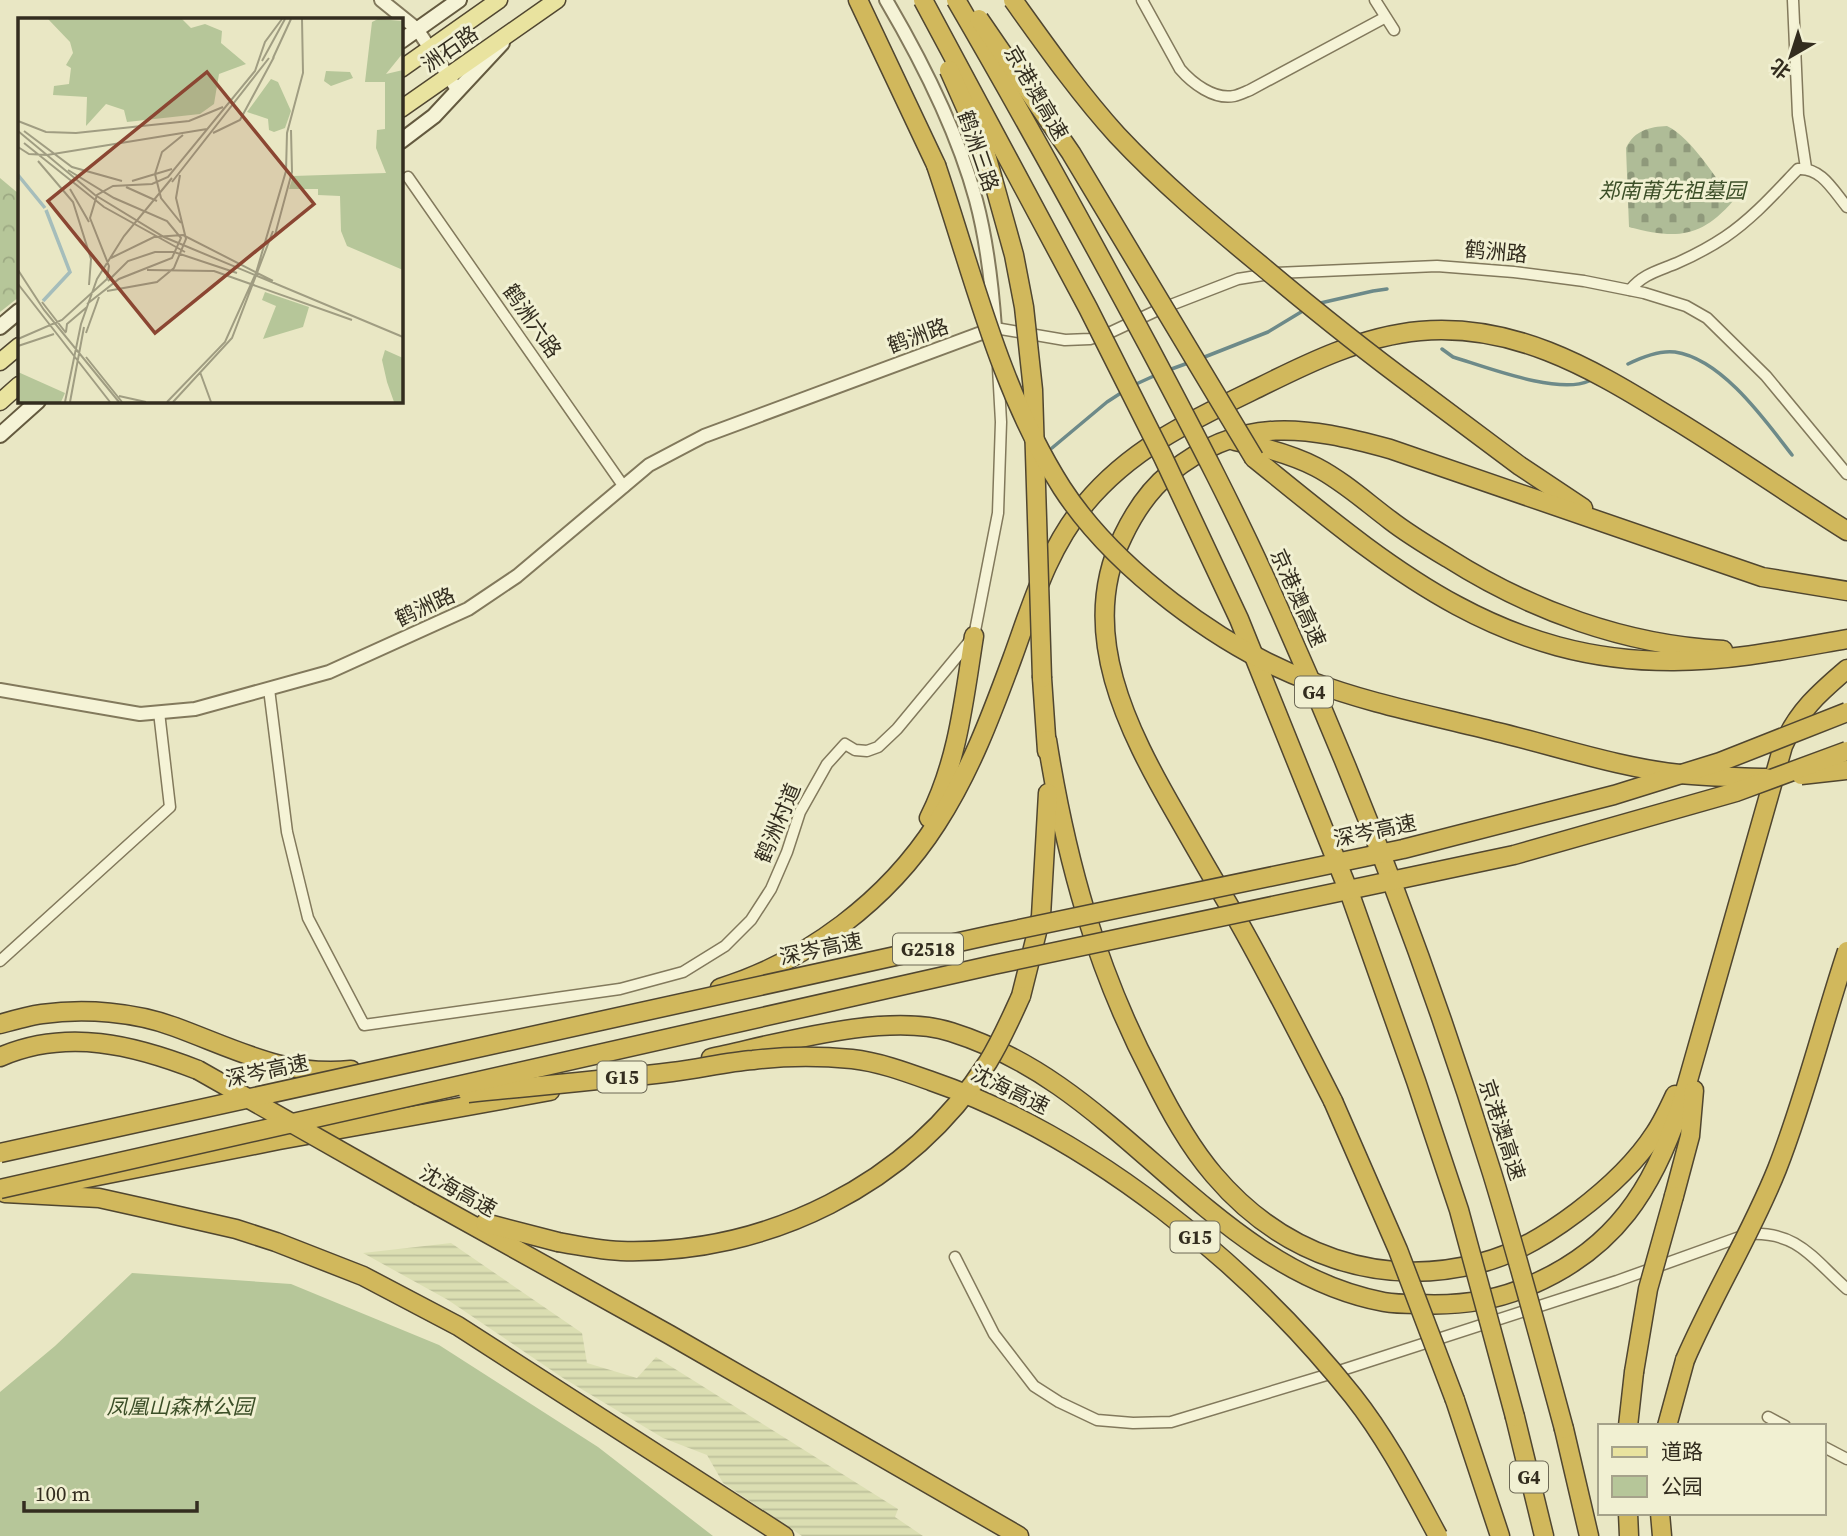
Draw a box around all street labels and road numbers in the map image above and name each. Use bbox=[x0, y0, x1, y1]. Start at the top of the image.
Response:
street label: 洲石路 bbox=[416, 19, 484, 79]
street label: 京港澳高速 bbox=[998, 40, 1075, 145]
street label: 鹤洲三路 bbox=[951, 106, 1006, 195]
street label: 鹤洲路 bbox=[1463, 234, 1529, 269]
street label: 鹤洲六路 bbox=[496, 278, 568, 363]
street label: 鹤洲路 bbox=[883, 311, 952, 360]
street label: 京港澳高速 bbox=[1264, 544, 1333, 652]
street label: 鹤洲路 bbox=[390, 580, 459, 633]
road number: G4 bbox=[1295, 677, 1333, 708]
street label: 鹤洲村道 bbox=[748, 778, 807, 867]
street label: 深岑高速 bbox=[1331, 808, 1419, 853]
street label: 深岑高速 bbox=[777, 926, 865, 971]
road number: G2518 bbox=[893, 934, 963, 965]
street label: 深岑高速 bbox=[223, 1048, 311, 1093]
street label: 沈海高速 bbox=[966, 1058, 1054, 1121]
road number: G15 bbox=[598, 1062, 646, 1092]
street label: 京港澳高速 bbox=[1472, 1075, 1532, 1184]
street label: 沈海高速 bbox=[414, 1158, 502, 1224]
road number: G15 bbox=[1170, 1222, 1220, 1252]
road number: G4 bbox=[1510, 1462, 1548, 1492]

